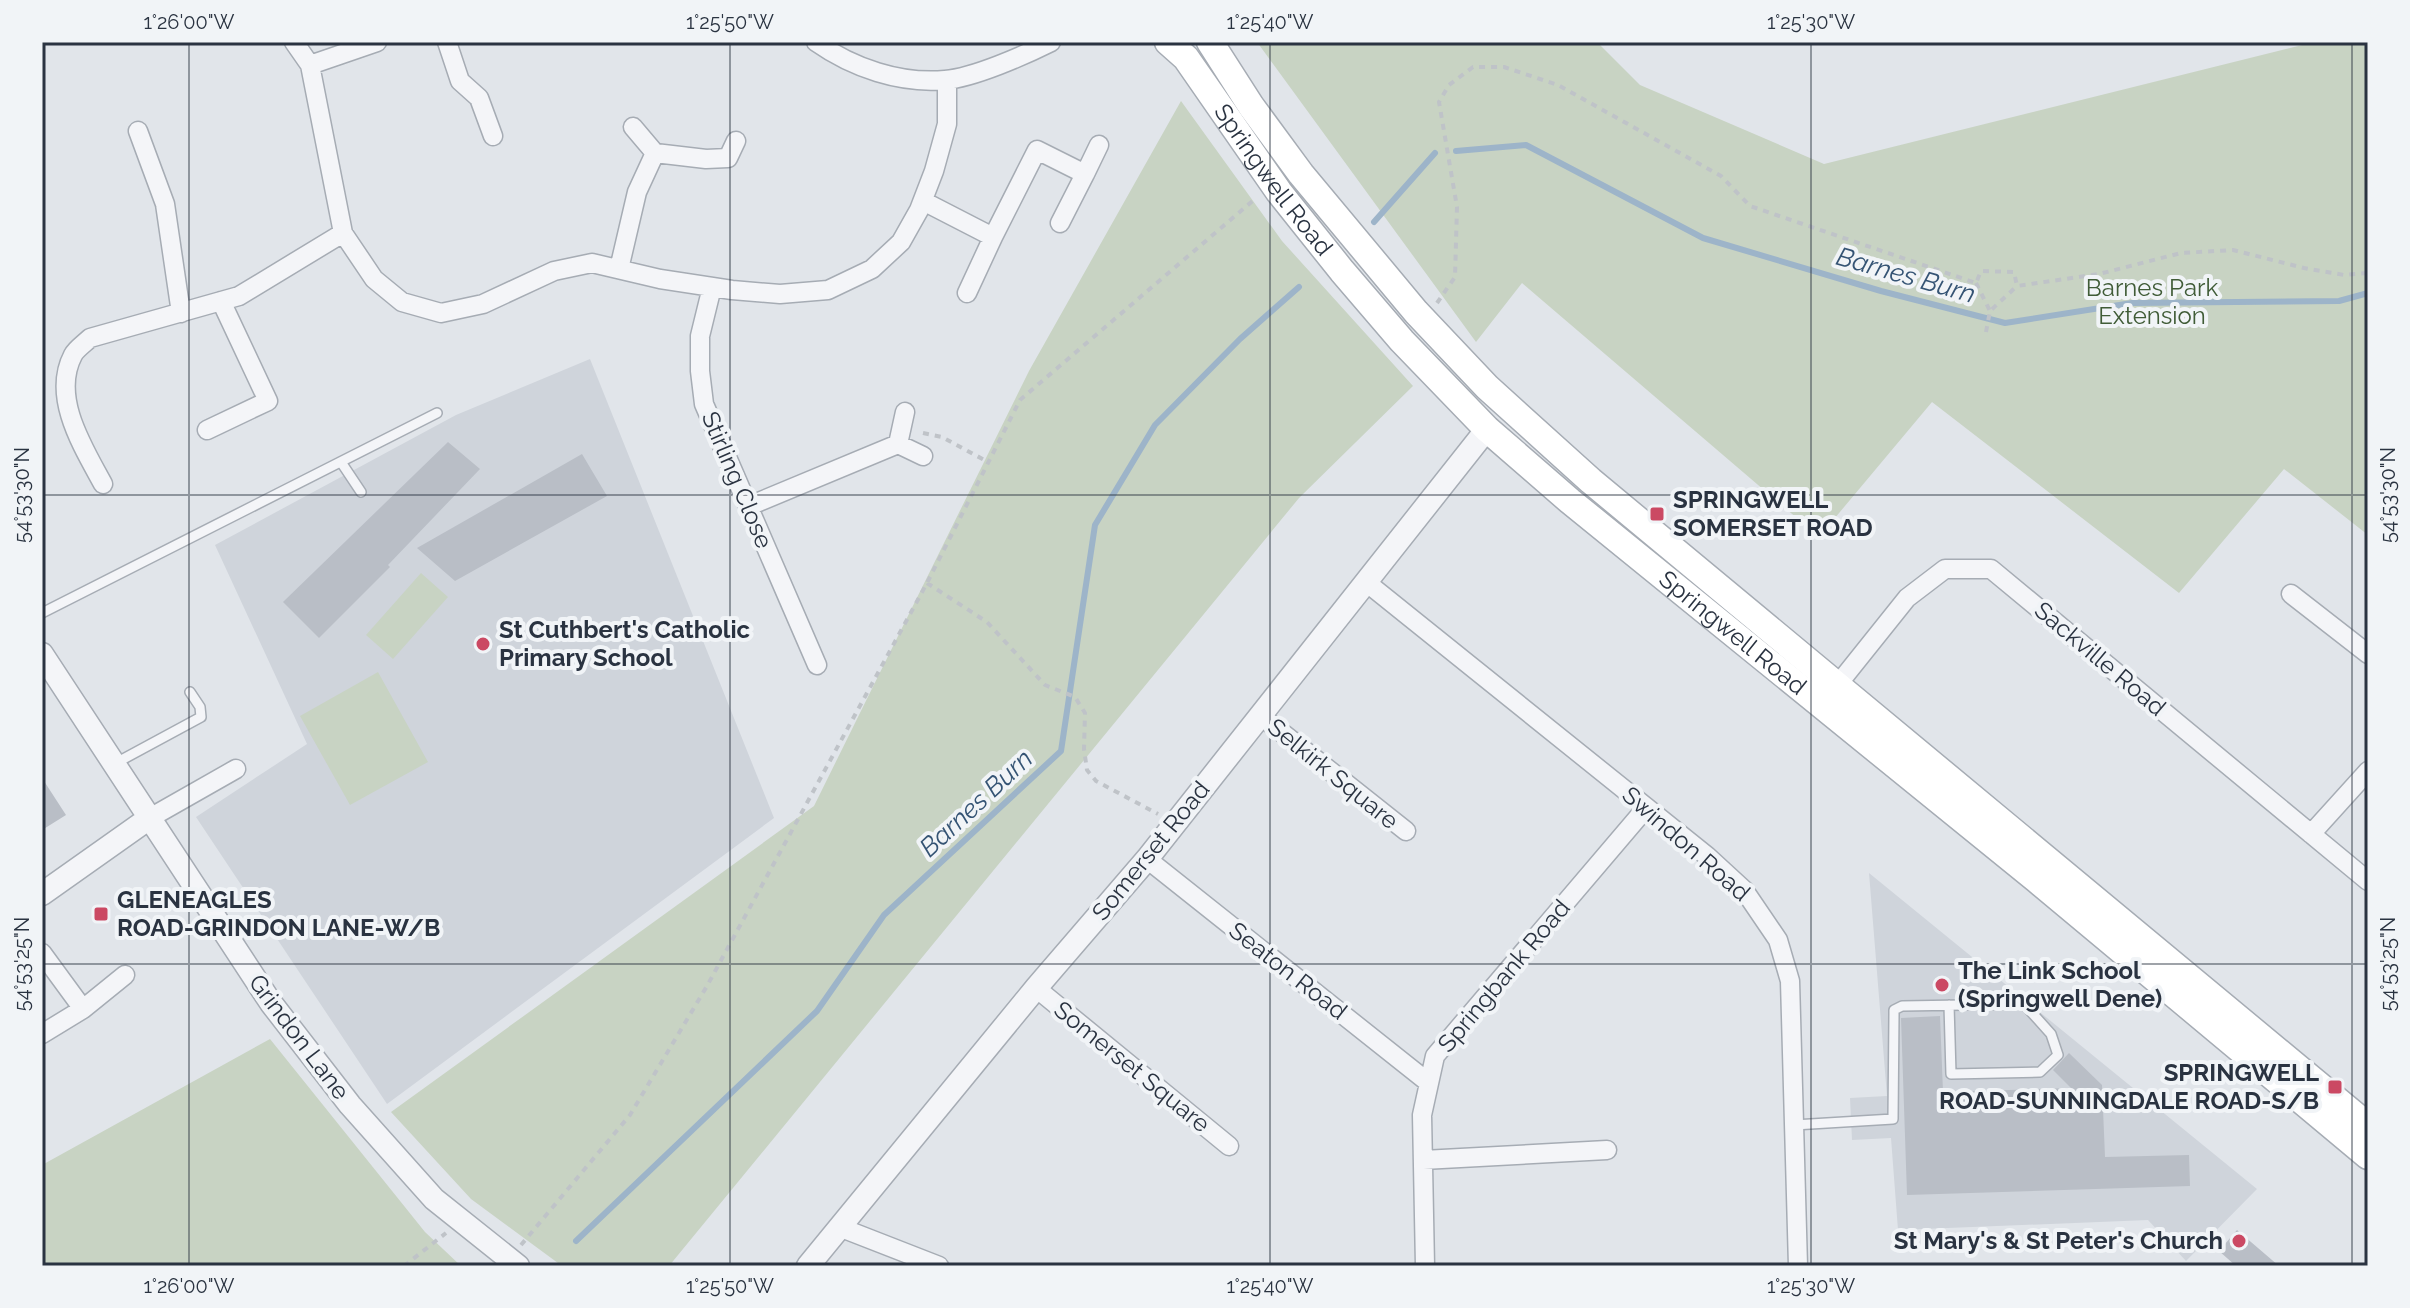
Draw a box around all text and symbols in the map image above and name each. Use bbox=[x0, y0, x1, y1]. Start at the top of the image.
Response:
text: 1°26'00"W bbox=[144, 10, 235, 34]
text: 1°25'50"W bbox=[686, 10, 774, 34]
text: 1°25'40"W bbox=[1227, 10, 1314, 34]
text: 1°25'30"W bbox=[1767, 10, 1855, 34]
street label: Springwell Road bbox=[1208, 98, 1339, 261]
water label: Barnes Burn bbox=[1833, 241, 1979, 309]
park label: Barnes Park Extension bbox=[2086, 273, 2218, 330]
street label: Stirling Close bbox=[696, 407, 779, 553]
text: 54°53'30"N bbox=[10, 447, 34, 543]
text: 54°53'30"N bbox=[2376, 447, 2400, 543]
place label: SPRINGWELL SOMERSET ROAD bbox=[1673, 485, 1873, 542]
marker: SPRINGWELL SOMERSET ROAD bbox=[1648, 505, 1666, 523]
street label: Springwell Road bbox=[1653, 564, 1812, 701]
street label: Sackville Road bbox=[2029, 595, 2172, 722]
place label: St Cuthbert's Catholic Primary School bbox=[499, 615, 751, 672]
marker: St Cuthbert's Catholic Primary School bbox=[474, 635, 492, 653]
street label: Selkirk Square bbox=[1262, 712, 1404, 835]
water label: Barnes Burn bbox=[913, 743, 1039, 863]
street label: Somerset Road bbox=[1086, 775, 1216, 926]
street label: Swindon Road bbox=[1617, 780, 1756, 907]
place label: GLENEAGLES ROAD-GRINDON LANE-W/B bbox=[117, 885, 440, 942]
street label: Springbank Road bbox=[1431, 894, 1576, 1058]
marker: GLENEAGLES ROAD-GRINDON LANE-W/B bbox=[92, 905, 110, 923]
street label: Seaton Road bbox=[1224, 916, 1353, 1026]
text: 54°53'25"N bbox=[10, 917, 34, 1011]
text: 54°53'25"N bbox=[2376, 917, 2400, 1011]
place label: The Link School (Springwell Dene) bbox=[1958, 956, 2162, 1013]
street label: Grindon Lane bbox=[243, 968, 356, 1105]
marker: The Link School (Springwell Dene) bbox=[1933, 976, 1951, 994]
street label: Somerset Square bbox=[1049, 995, 1216, 1138]
place label: SPRINGWELL ROAD-SUNNINGDALE ROAD-S/B bbox=[1939, 1058, 2319, 1115]
marker: SPRINGWELL ROAD-SUNNINGDALE ROAD-S/B bbox=[2326, 1078, 2344, 1096]
place label: St Mary's & St Peter's Church bbox=[1894, 1226, 2223, 1255]
marker: St Mary's & St Peter's Church bbox=[2230, 1232, 2248, 1250]
text: 1°26'00"W bbox=[144, 1274, 235, 1298]
text: 1°25'50"W bbox=[686, 1274, 774, 1298]
text: 1°25'40"W bbox=[1227, 1274, 1314, 1298]
text: 1°25'30"W bbox=[1767, 1274, 1855, 1298]

